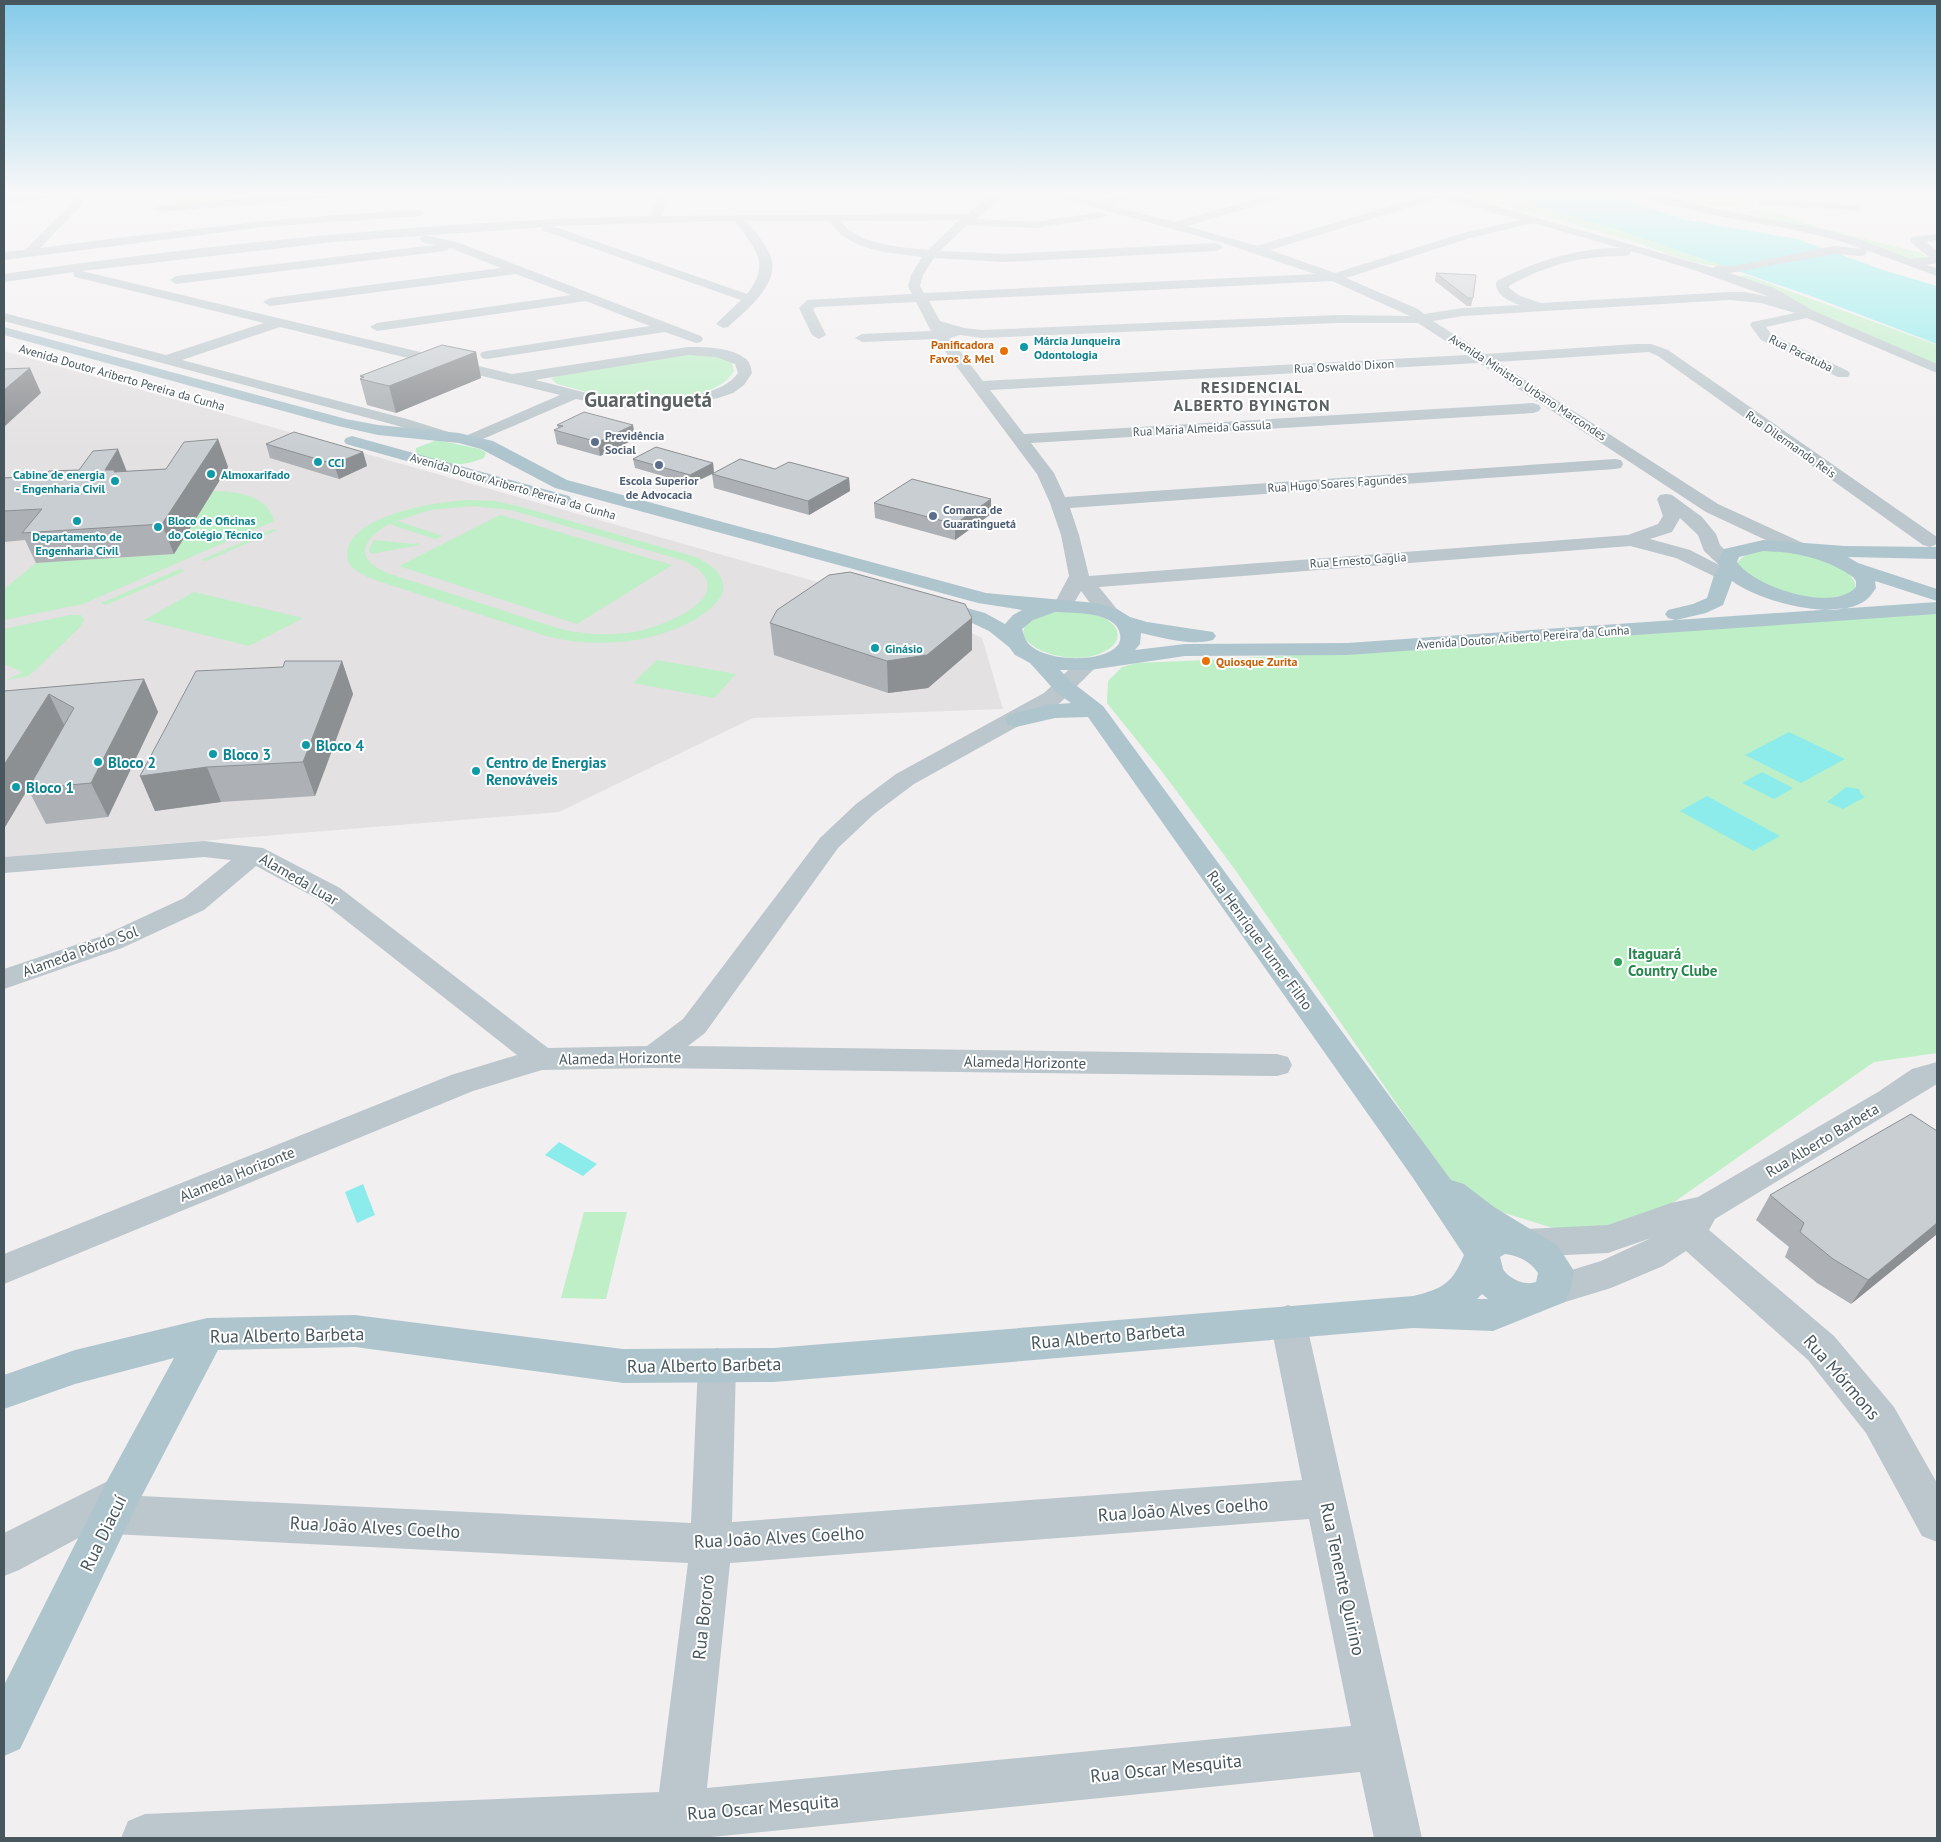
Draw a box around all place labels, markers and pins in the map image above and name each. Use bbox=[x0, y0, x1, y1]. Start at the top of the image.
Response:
place label: Márcia Junqueira Odontologia bbox=[1034, 333, 1121, 362]
place label: Panificadora Favos & Mel bbox=[930, 337, 994, 366]
marker: Márcia Junqueira Odontologia bbox=[1018, 341, 1030, 353]
marker: Panificadora Favos & Mel bbox=[998, 345, 1010, 357]
place label: Previdência Social bbox=[605, 428, 664, 457]
marker: Previdência Social bbox=[589, 436, 601, 448]
place label: CCI bbox=[328, 455, 344, 470]
marker: CCI bbox=[312, 456, 324, 468]
marker: Escola Superior de Advocacia bbox=[653, 459, 665, 471]
place label: Cabine de energia - Engenharia Civil bbox=[13, 467, 105, 496]
place label: Almoxarifado bbox=[221, 467, 291, 482]
marker: Almoxarifado bbox=[205, 468, 217, 480]
place label: Escola Superior de Advocacia bbox=[620, 473, 699, 502]
marker: Cabine de energia - Engenharia Civil bbox=[109, 475, 121, 487]
place label: Comarca de Guaratinguetá bbox=[943, 502, 1016, 531]
marker: Comarca de Guaratinguetá bbox=[927, 510, 939, 522]
place label: Bloco de Oficinas do Colégio Técnico bbox=[168, 513, 263, 542]
marker: Departamento de Engenharia Civil bbox=[71, 515, 83, 527]
marker: Bloco de Oficinas do Colégio Técnico bbox=[152, 521, 164, 533]
place label: Departamento de Engenharia Civil bbox=[32, 529, 122, 558]
place label: Ginásio bbox=[885, 641, 923, 656]
marker: Ginásio bbox=[869, 642, 881, 654]
place label: Quiosque Zurita bbox=[1216, 654, 1298, 669]
marker: Quiosque Zurita bbox=[1200, 655, 1212, 667]
place label: Bloco 4 bbox=[316, 736, 364, 755]
marker: Bloco 4 bbox=[300, 739, 312, 751]
place label: Bloco 3 bbox=[223, 745, 271, 764]
marker: Bloco 3 bbox=[207, 748, 219, 760]
place label: Bloco 2 bbox=[108, 753, 156, 772]
place label: Centro de Energias Renováveis bbox=[486, 753, 606, 789]
marker: Bloco 2 bbox=[92, 756, 104, 768]
marker: Centro de Energias Renováveis bbox=[470, 765, 482, 777]
place label: Bloco 1 bbox=[26, 778, 74, 797]
marker: Bloco 1 bbox=[10, 781, 22, 793]
place label: Itaguará Country Clube bbox=[1628, 944, 1718, 980]
marker: Itaguará Country Clube bbox=[1612, 956, 1624, 968]

